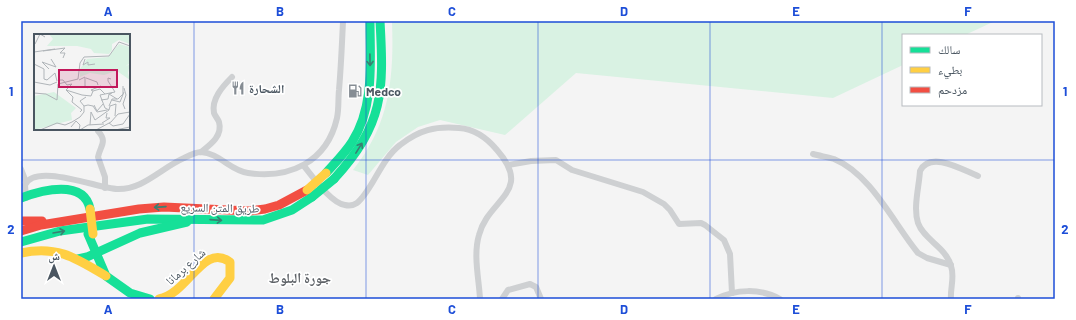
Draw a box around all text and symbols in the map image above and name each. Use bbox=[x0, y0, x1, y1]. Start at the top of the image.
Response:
text: A bbox=[104, 3, 113, 19]
text: B bbox=[276, 3, 284, 19]
text: C bbox=[448, 3, 456, 19]
text: D bbox=[620, 3, 628, 19]
text: E bbox=[792, 3, 800, 19]
text: F bbox=[964, 3, 972, 19]
inset map bbox=[34, 34, 130, 130]
legend bbox=[902, 34, 1042, 106]
text: سالك bbox=[938, 42, 960, 56]
one-way arrow bbox=[366, 53, 374, 66]
text: بطيء bbox=[938, 62, 962, 80]
restaurant icon: الشحارة bbox=[230, 80, 246, 96]
place label: الشحارة bbox=[249, 81, 284, 96]
text: مزدحم bbox=[938, 82, 967, 98]
text: 1 bbox=[9, 83, 13, 99]
fuel station icon: Medco bbox=[347, 83, 363, 99]
text: 1 bbox=[1063, 83, 1067, 99]
place label: Medco bbox=[366, 84, 401, 98]
one-way arrow bbox=[355, 143, 363, 154]
street label: طريق المتن السريع bbox=[180, 199, 260, 216]
one-way arrow bbox=[154, 204, 167, 211]
one-way arrow bbox=[209, 216, 222, 223]
text: 2 bbox=[7, 221, 15, 237]
text: 2 bbox=[1061, 221, 1069, 237]
one-way arrow bbox=[52, 228, 65, 236]
street label: شارع برمانا bbox=[162, 245, 209, 289]
north arrow bbox=[34, 246, 74, 286]
text: ش bbox=[48, 249, 60, 264]
district label: جورة البلوط bbox=[269, 269, 331, 286]
text: A bbox=[104, 301, 113, 317]
text: B bbox=[276, 301, 284, 317]
text: C bbox=[448, 301, 456, 317]
text: D bbox=[620, 301, 628, 317]
text: E bbox=[792, 301, 800, 317]
text: F bbox=[964, 301, 972, 317]

